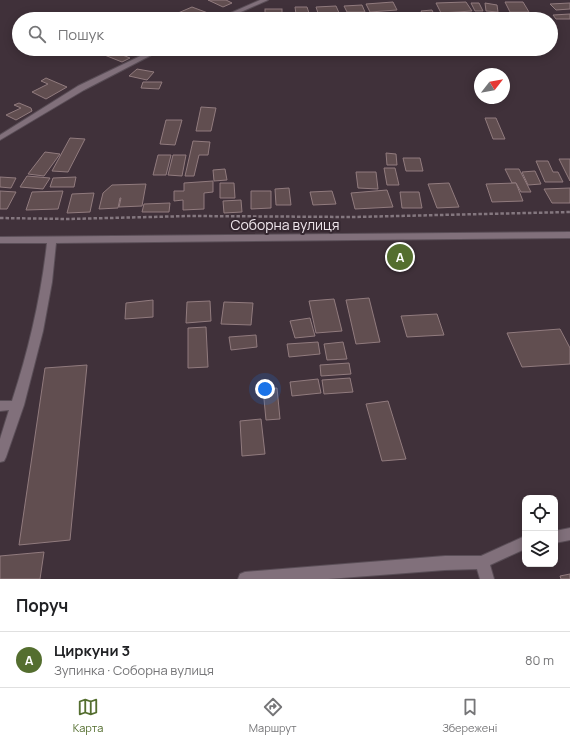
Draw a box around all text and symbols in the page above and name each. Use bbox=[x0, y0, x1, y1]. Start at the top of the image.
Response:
search box bbox=[12, 12, 558, 56]
icon: search bbox=[26, 23, 48, 45]
text: Пошук bbox=[58, 24, 104, 45]
north arrow bbox=[474, 68, 510, 104]
street label: Соборна вулиця bbox=[231, 215, 339, 234]
pin: A bbox=[387, 242, 413, 272]
your location bbox=[255, 379, 275, 399]
map controls bbox=[522, 495, 558, 567]
button: locate bbox=[522, 495, 558, 531]
button: layers bbox=[522, 531, 558, 567]
text: Поруч bbox=[16, 594, 68, 617]
text: Циркуни 3 bbox=[54, 640, 130, 661]
text: A bbox=[25, 651, 33, 669]
text: 80 m bbox=[525, 651, 554, 669]
text: Зупинка · Соборна вулиця bbox=[54, 661, 214, 679]
tab: Карта bbox=[73, 696, 103, 735]
tab: Маршрут bbox=[249, 696, 297, 735]
tab: Збережені bbox=[442, 696, 497, 735]

